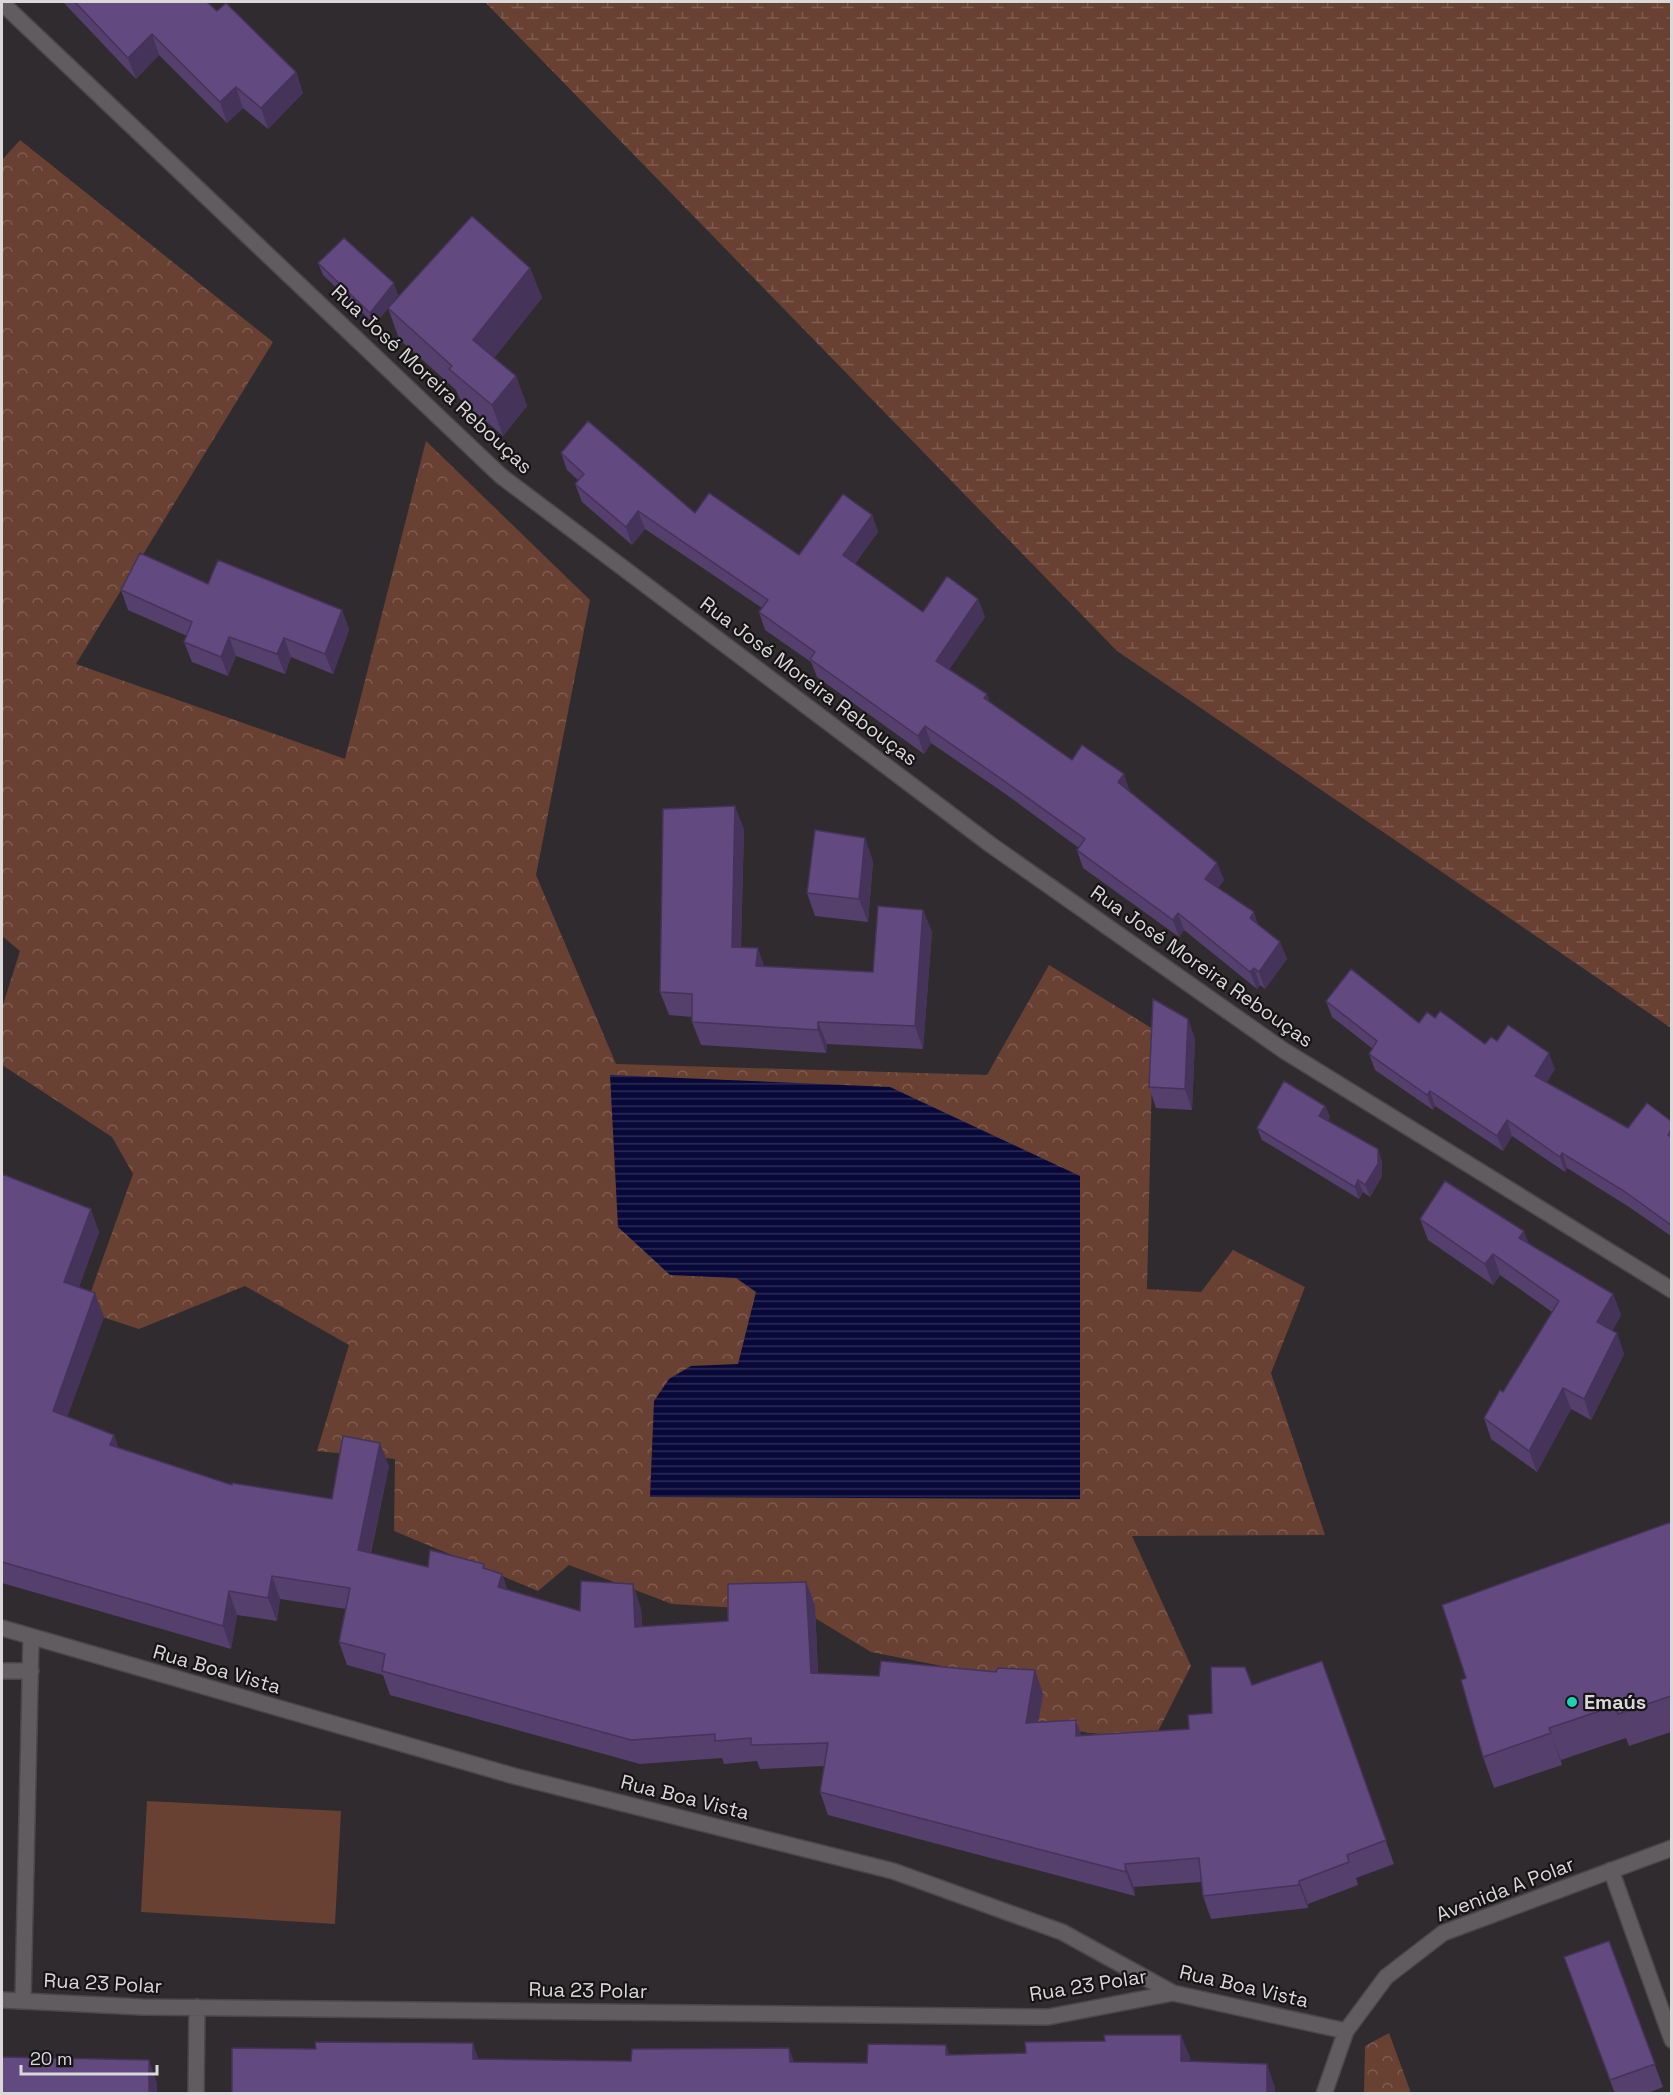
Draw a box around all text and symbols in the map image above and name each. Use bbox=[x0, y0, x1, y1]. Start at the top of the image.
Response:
street label: Rua José Moreira Rebouças bbox=[326, 279, 538, 479]
street label: Rua José Moreira Rebouças bbox=[695, 591, 923, 771]
street label: Rua José Moreira Rebouças bbox=[1086, 879, 1318, 1053]
street label: Rua Boa Vista bbox=[150, 1638, 284, 1700]
place label: Emaús bbox=[1584, 1689, 1646, 1715]
marker: Emaús bbox=[1565, 1695, 1579, 1709]
street label: Rua Boa Vista bbox=[618, 1768, 752, 1826]
street label: Avenida A Polar bbox=[1432, 1851, 1578, 1927]
street label: Rua Boa Vista bbox=[1177, 1959, 1311, 2013]
street label: Rua 23 Polar bbox=[1027, 1963, 1149, 2007]
street label: Rua 23 Polar bbox=[43, 1967, 163, 1999]
street label: Rua 23 Polar bbox=[528, 1976, 648, 2004]
scale bar bbox=[21, 2038, 158, 2076]
text: 20 m bbox=[30, 2047, 73, 2070]

